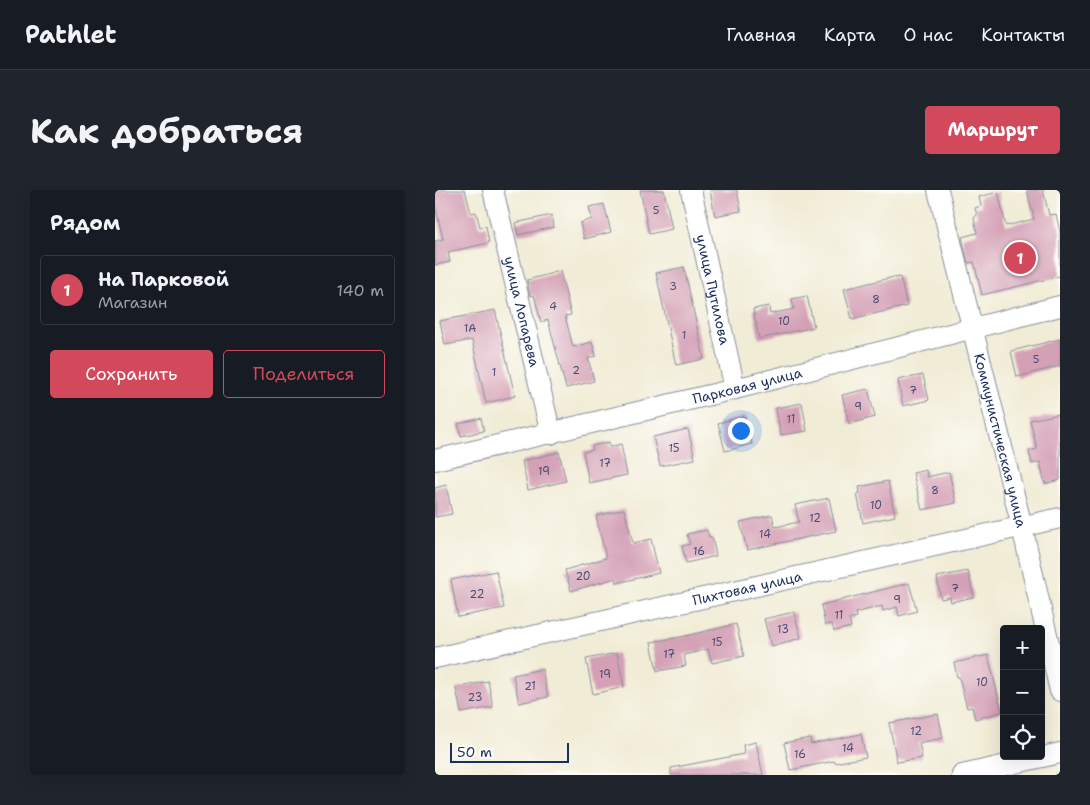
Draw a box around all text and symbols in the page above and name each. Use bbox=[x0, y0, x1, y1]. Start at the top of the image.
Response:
text: Pathlet bbox=[25, 19, 116, 51]
text: Главная bbox=[726, 23, 796, 47]
text: Карта bbox=[824, 23, 876, 47]
text: О нас bbox=[904, 23, 953, 47]
text: Контакты bbox=[981, 23, 1065, 47]
button: Маршрут bbox=[925, 106, 1060, 154]
text: Как добраться bbox=[30, 107, 303, 154]
house number: 5 bbox=[653, 203, 660, 218]
text: Рядом bbox=[50, 209, 120, 237]
street label: улица Путилова bbox=[692, 233, 734, 347]
pin: 1 bbox=[1004, 239, 1036, 277]
street label: улица Лопарева bbox=[500, 254, 544, 369]
text: На Парковой bbox=[98, 267, 229, 292]
house number: 3 bbox=[669, 279, 677, 294]
text: 1 bbox=[63, 280, 71, 301]
text: 140 m bbox=[337, 280, 384, 301]
text: Магазин bbox=[98, 292, 167, 313]
house number: 8 bbox=[872, 292, 880, 307]
house number: 4 bbox=[549, 299, 557, 314]
house number: 10 bbox=[778, 314, 790, 329]
house number: 1А bbox=[464, 321, 476, 336]
house number: 1 bbox=[682, 328, 686, 343]
button: Сохранить bbox=[50, 350, 213, 398]
button: Поделиться bbox=[223, 350, 385, 398]
street label: Коммунистическая улица bbox=[970, 351, 1031, 530]
house number: 5 bbox=[1033, 352, 1040, 367]
house number: 2 bbox=[572, 363, 580, 378]
street label: Парковая улица bbox=[691, 363, 804, 408]
house number: 1 bbox=[492, 365, 496, 380]
house number: 7 bbox=[909, 383, 917, 398]
house number: 9 bbox=[854, 399, 862, 414]
house number: 11 bbox=[787, 412, 795, 427]
your location bbox=[728, 418, 754, 444]
house number: 15 bbox=[668, 441, 680, 456]
house number: 17 bbox=[599, 456, 611, 471]
house number: 19 bbox=[538, 464, 550, 479]
house number: 8 bbox=[931, 483, 939, 498]
house number: 10 bbox=[870, 498, 882, 513]
house number: 12 bbox=[809, 511, 821, 526]
house number: 14 bbox=[759, 527, 771, 542]
house number: 16 bbox=[693, 544, 705, 559]
street label: Пихтовая улица bbox=[691, 567, 804, 609]
house number: 20 bbox=[575, 569, 591, 584]
house number: 7 bbox=[951, 581, 959, 596]
house number: 22 bbox=[470, 587, 484, 602]
house number: 9 bbox=[893, 592, 901, 607]
house number: 11 bbox=[835, 608, 843, 623]
house number: 13 bbox=[777, 622, 789, 637]
map controls bbox=[1000, 625, 1045, 760]
button: + bbox=[1000, 625, 1045, 670]
house number: 15 bbox=[711, 635, 723, 650]
house number: 17 bbox=[663, 647, 675, 662]
house number: 19 bbox=[599, 667, 611, 682]
button: − bbox=[1000, 670, 1045, 715]
house number: 10 bbox=[976, 675, 988, 690]
house number: 21 bbox=[524, 679, 536, 694]
house number: 23 bbox=[468, 690, 482, 705]
button: locate bbox=[1000, 715, 1045, 760]
house number: 12 bbox=[910, 724, 922, 739]
scale bar bbox=[450, 740, 569, 763]
house number: 14 bbox=[842, 741, 854, 756]
text: 50 m bbox=[457, 743, 492, 761]
house number: 16 bbox=[794, 747, 806, 762]

